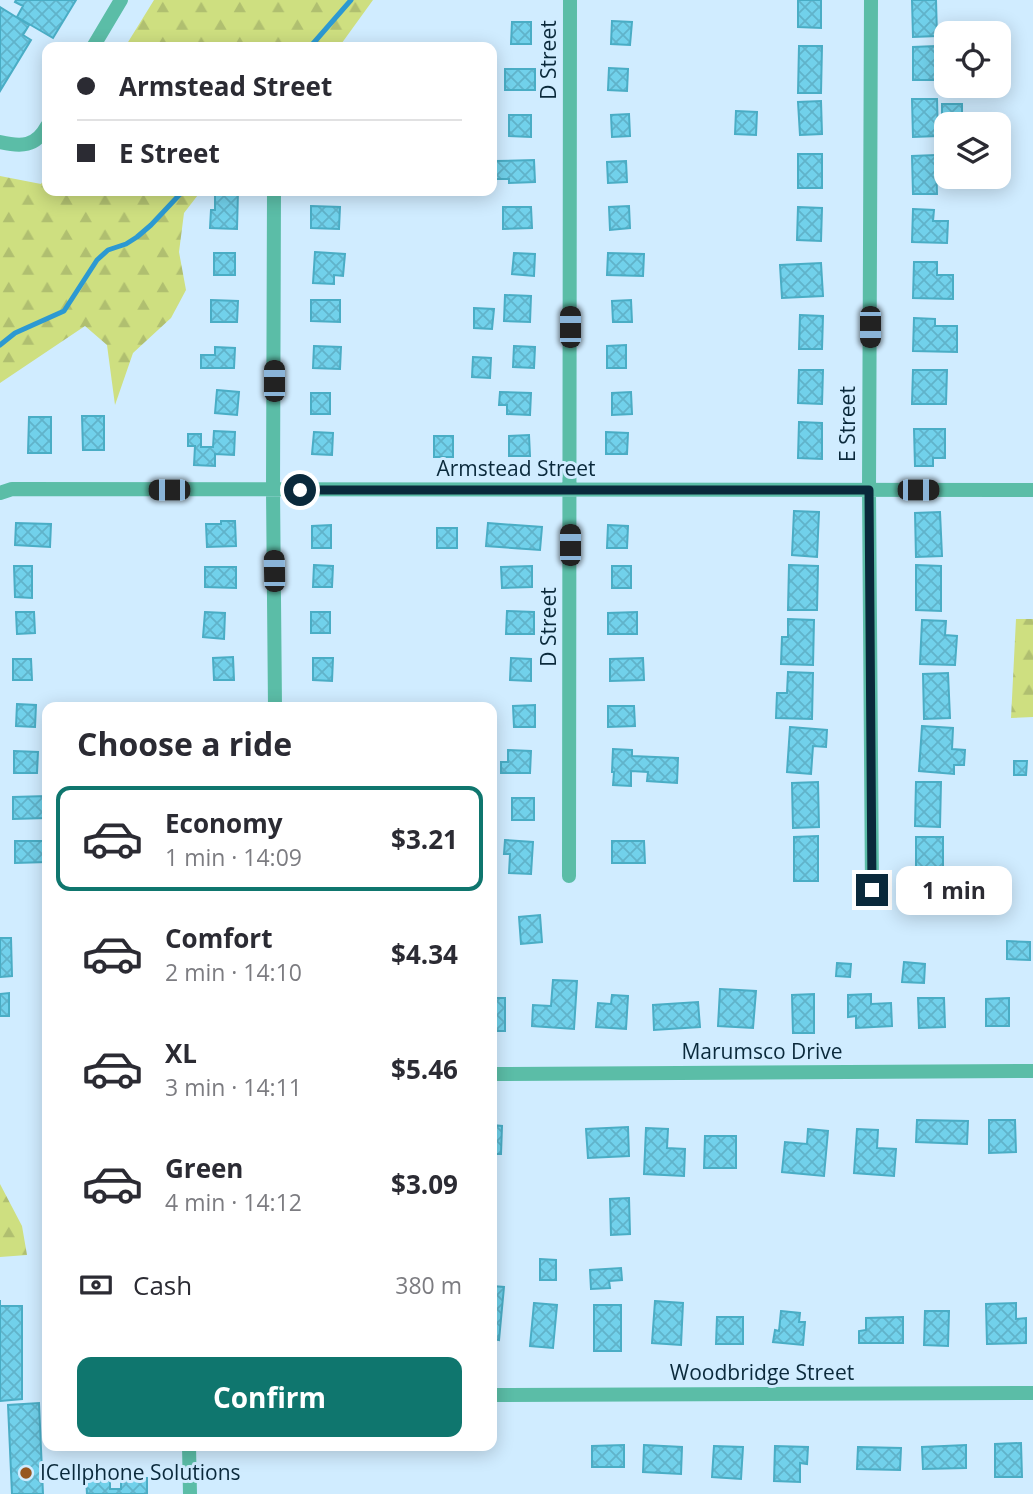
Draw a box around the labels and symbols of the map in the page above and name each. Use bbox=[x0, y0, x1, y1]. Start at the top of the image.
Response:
street label: D Street bbox=[534, 20, 562, 100]
car bbox=[560, 306, 581, 348]
car bbox=[860, 306, 881, 348]
car bbox=[264, 360, 285, 402]
street label: E Street bbox=[833, 386, 861, 462]
street label: Armstead Street bbox=[436, 454, 596, 482]
route start bbox=[284, 474, 316, 506]
car bbox=[149, 480, 191, 501]
car bbox=[898, 480, 940, 501]
car bbox=[560, 524, 581, 566]
car bbox=[264, 550, 285, 592]
street label: D Street bbox=[534, 587, 562, 667]
callout: 1 min bbox=[896, 866, 1012, 914]
route end bbox=[856, 874, 888, 906]
street label: Marumsco Drive bbox=[681, 1037, 843, 1065]
street label: Woodbridge Street bbox=[670, 1358, 854, 1386]
place label: ICellphone Solutions bbox=[40, 1458, 241, 1486]
marker: ICellphone Solutions bbox=[18, 1465, 34, 1481]

